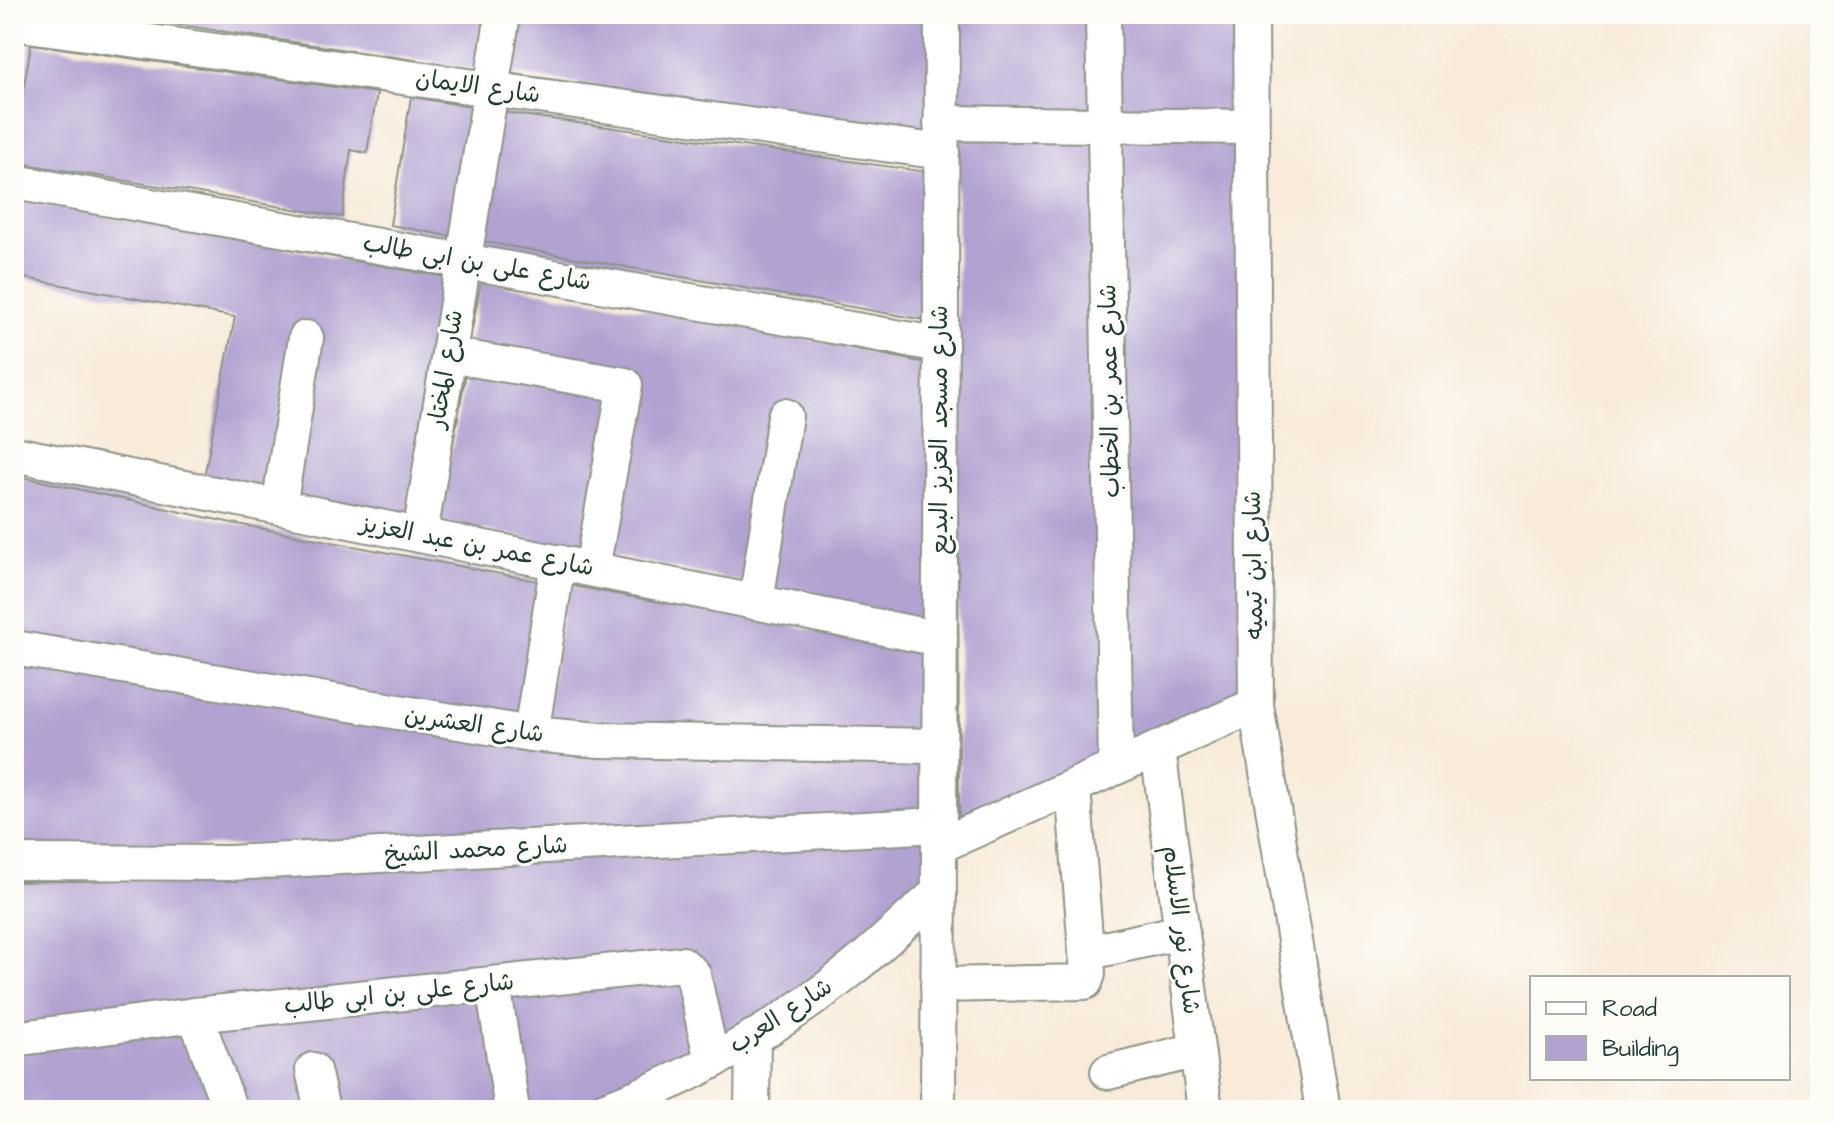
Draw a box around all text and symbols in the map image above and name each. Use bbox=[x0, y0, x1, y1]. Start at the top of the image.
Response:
street label: شارع الايمان bbox=[413, 61, 543, 113]
street label: شارع على بن ابى طالب bbox=[360, 226, 594, 300]
street label: شارع عمر بن الخطاب bbox=[1091, 284, 1129, 498]
street label: شارع مسجد العزيز البديع bbox=[923, 305, 957, 555]
street label: شارع المختار bbox=[420, 307, 472, 433]
street label: شارع ابن تيميه bbox=[1236, 490, 1272, 640]
street label: شارع عمر بن عبد العزيز bbox=[355, 506, 597, 585]
street label: شارع العشرين bbox=[402, 698, 546, 752]
street label: شارع محمد الشيخ bbox=[383, 828, 569, 872]
street label: شارع نور الاسلام bbox=[1154, 844, 1208, 1016]
street label: شارع على بن ابى طالب bbox=[282, 965, 516, 1023]
street label: شارع العرب bbox=[723, 970, 839, 1062]
legend bbox=[1530, 976, 1790, 1080]
text: Road bbox=[1602, 992, 1657, 1026]
text: Building bbox=[1602, 1032, 1679, 1067]

